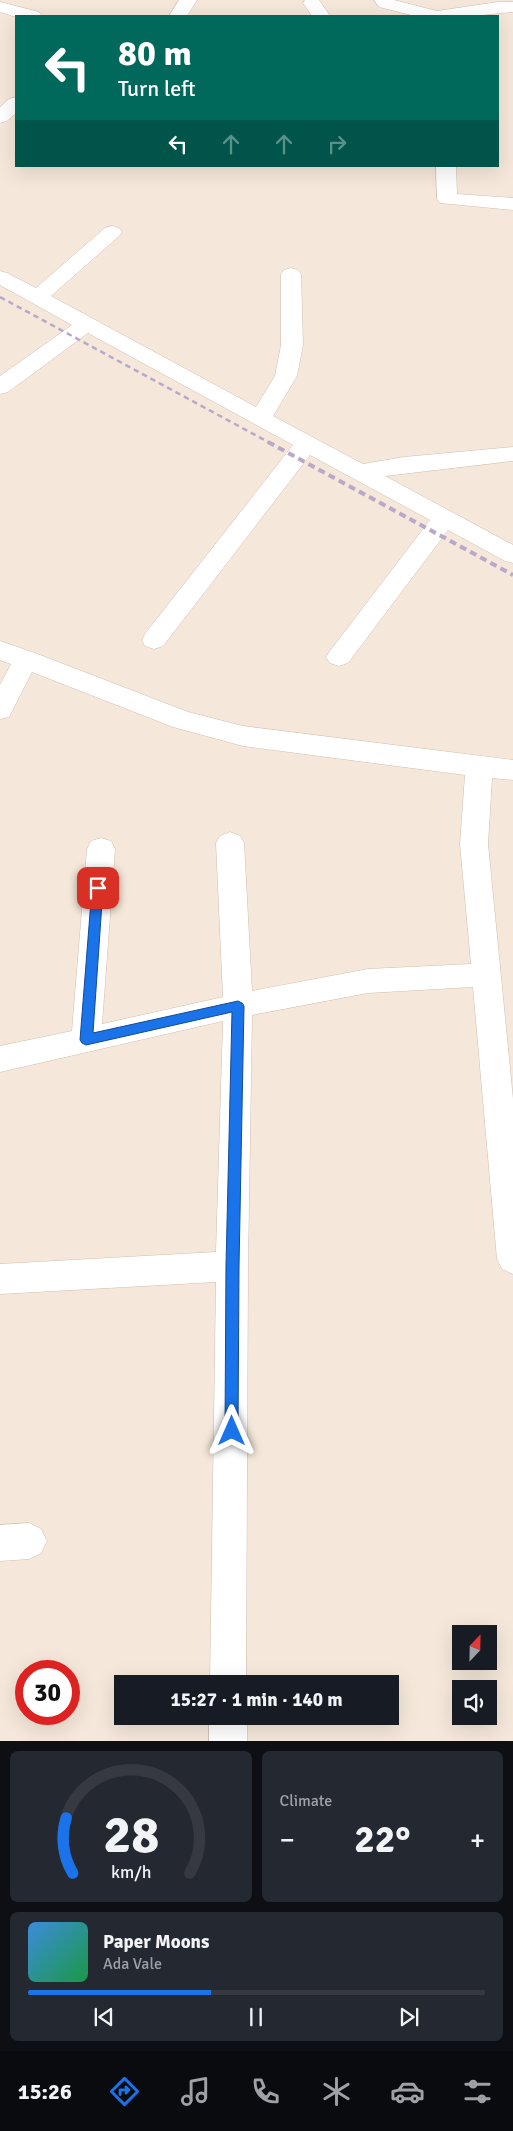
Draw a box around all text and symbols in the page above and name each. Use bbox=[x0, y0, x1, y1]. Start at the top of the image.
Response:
text: 80 m bbox=[118, 32, 192, 75]
icon: left bbox=[35, 35, 100, 100]
text: Turn left bbox=[118, 75, 196, 102]
icon: left bbox=[164, 130, 192, 158]
icon: ahead bbox=[217, 130, 245, 158]
icon: ahead bbox=[270, 130, 298, 158]
icon: right bbox=[323, 130, 351, 158]
pin bbox=[77, 867, 119, 909]
icon: arrive bbox=[84, 874, 112, 902]
position arrow bbox=[205, 1404, 257, 1456]
north arrow bbox=[452, 1625, 498, 1670]
map controls bbox=[452, 1625, 497, 1725]
speed limit sign: 30 bbox=[15, 1660, 80, 1725]
button: sound bbox=[452, 1680, 497, 1725]
text: 15:27 · 1 min · 140 m bbox=[170, 1688, 343, 1712]
text: Climate bbox=[280, 1791, 332, 1811]
text: 28 bbox=[103, 1803, 159, 1867]
text: 22° bbox=[354, 1816, 410, 1863]
text: − bbox=[280, 1823, 295, 1857]
text: + bbox=[470, 1823, 485, 1857]
text: km/h bbox=[111, 1861, 151, 1883]
text: Paper Moons bbox=[103, 1930, 209, 1954]
text: Ada Vale bbox=[103, 1954, 162, 1974]
icon: previous bbox=[90, 2003, 118, 2031]
icon: pause bbox=[242, 2003, 270, 2031]
icon: next bbox=[395, 2003, 423, 2031]
icon: directions bbox=[107, 2074, 142, 2109]
icon: music bbox=[178, 2074, 213, 2109]
icon: phone bbox=[248, 2074, 283, 2109]
icon: climate bbox=[319, 2074, 354, 2109]
icon: car bbox=[390, 2074, 425, 2109]
icon: filters bbox=[460, 2074, 495, 2109]
text: 15:26 bbox=[18, 2078, 72, 2105]

